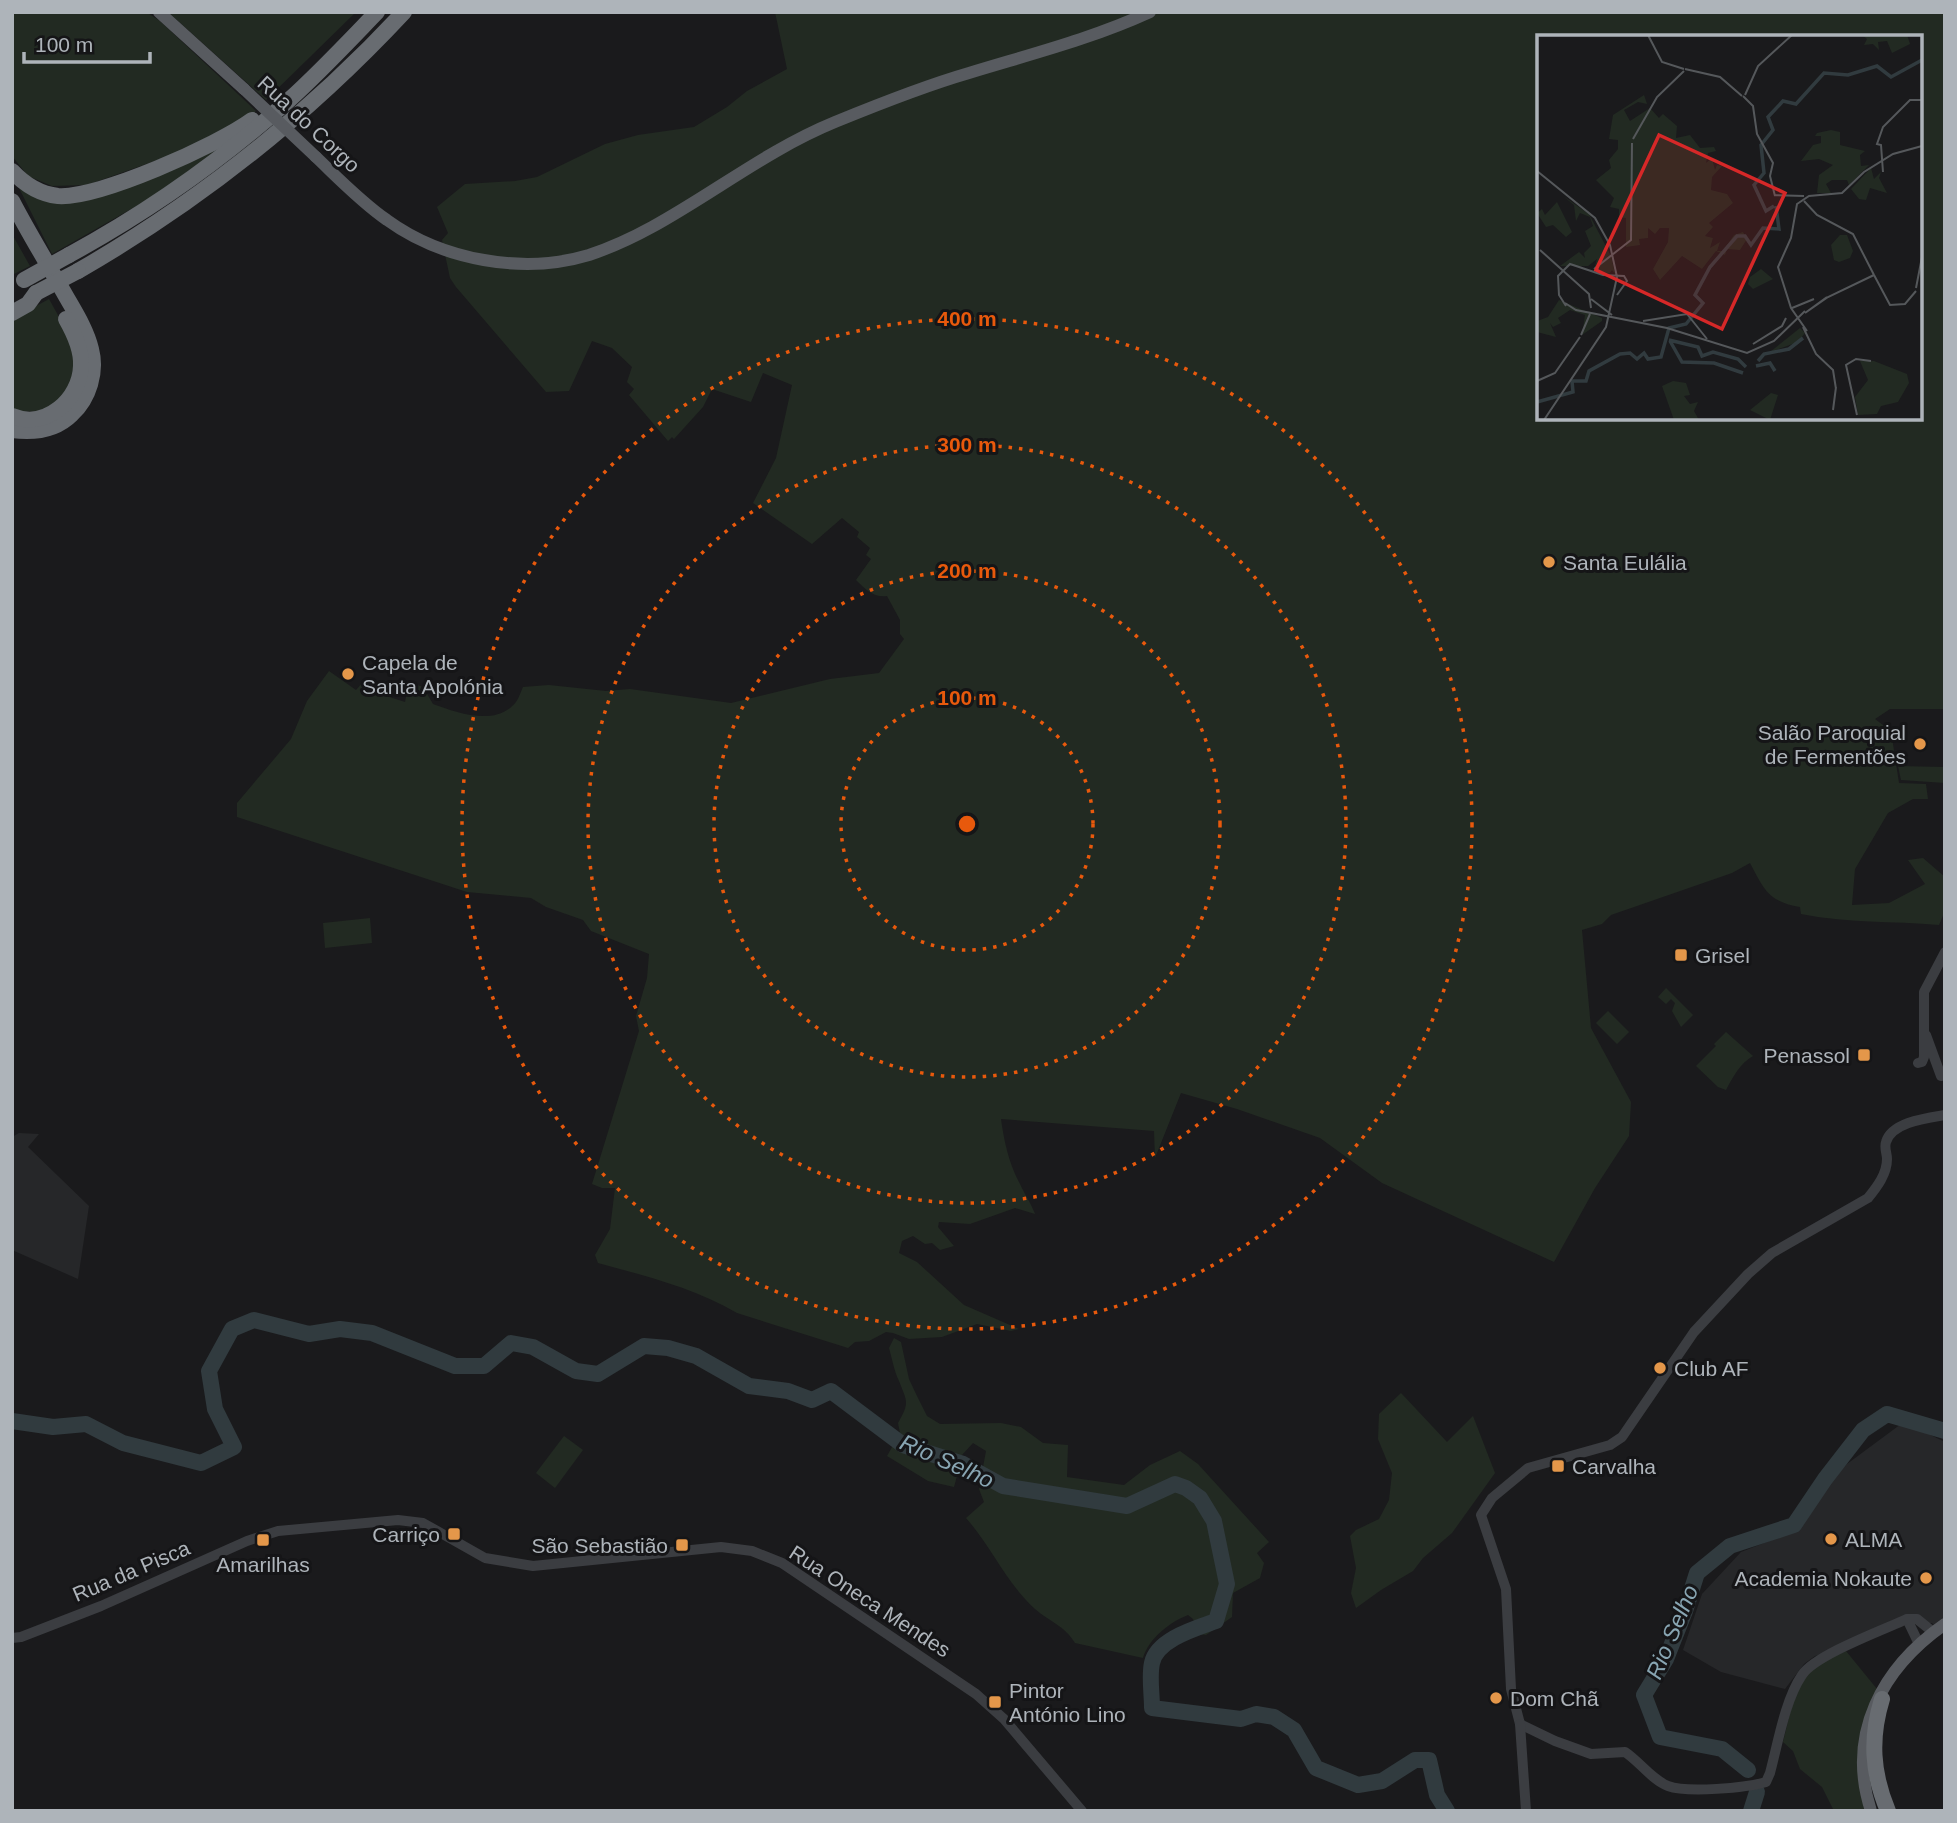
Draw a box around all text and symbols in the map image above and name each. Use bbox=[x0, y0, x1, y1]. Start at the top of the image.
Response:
scale bar bbox=[24, 21, 150, 65]
text: 100 m bbox=[35, 33, 93, 56]
inset map bbox=[1537, 35, 1922, 420]
street label: Rua do Corgo bbox=[253, 71, 365, 177]
text: 400 m bbox=[937, 307, 997, 330]
text: 300 m bbox=[937, 433, 997, 456]
place label: Santa Eulália bbox=[1563, 551, 1687, 574]
marker: Santa Eulália bbox=[1541, 554, 1557, 570]
text: 200 m bbox=[937, 559, 997, 582]
place label: Capela de Santa Apolónia bbox=[362, 651, 504, 698]
marker: Capela de Santa Apolónia bbox=[340, 666, 356, 682]
text: 100 m bbox=[937, 686, 997, 709]
place label: Salão Paroquial de Fermentões bbox=[1758, 721, 1906, 768]
marker: Salão Paroquial de Fermentões bbox=[1912, 736, 1928, 752]
centre of rings bbox=[955, 812, 979, 836]
place label: Grisel bbox=[1695, 944, 1750, 967]
marker: Grisel bbox=[1673, 947, 1689, 963]
place label: Penassol bbox=[1764, 1044, 1850, 1067]
marker: Penassol bbox=[1856, 1047, 1872, 1063]
place label: Club AF bbox=[1674, 1357, 1749, 1380]
marker: Club AF bbox=[1652, 1360, 1668, 1376]
water label: Rio Selho bbox=[896, 1429, 998, 1493]
place label: Carvalha bbox=[1572, 1455, 1656, 1478]
marker: Carvalha bbox=[1550, 1458, 1566, 1474]
place label: Carriço bbox=[372, 1523, 440, 1546]
marker: Carriço bbox=[446, 1526, 462, 1542]
place label: ALMA bbox=[1845, 1528, 1902, 1551]
marker: ALMA bbox=[1823, 1531, 1839, 1547]
marker: Amarilhas bbox=[255, 1532, 271, 1548]
place label: São Sebastião bbox=[531, 1534, 668, 1557]
street label: Rua da Pisca bbox=[69, 1536, 193, 1606]
marker: São Sebastião bbox=[674, 1537, 690, 1553]
street label: Rua Oneca Mendes bbox=[785, 1540, 955, 1662]
place label: Amarilhas bbox=[216, 1553, 310, 1576]
place label: Academia Nokaute bbox=[1735, 1567, 1912, 1590]
marker: Academia Nokaute bbox=[1918, 1570, 1934, 1586]
water label: Rio Selho bbox=[1641, 1581, 1704, 1683]
place label: Pintor António Lino bbox=[1009, 1679, 1126, 1726]
place label: Dom Chã bbox=[1510, 1687, 1599, 1710]
marker: Dom Chã bbox=[1488, 1690, 1504, 1706]
marker: Pintor António Lino bbox=[987, 1694, 1003, 1710]

